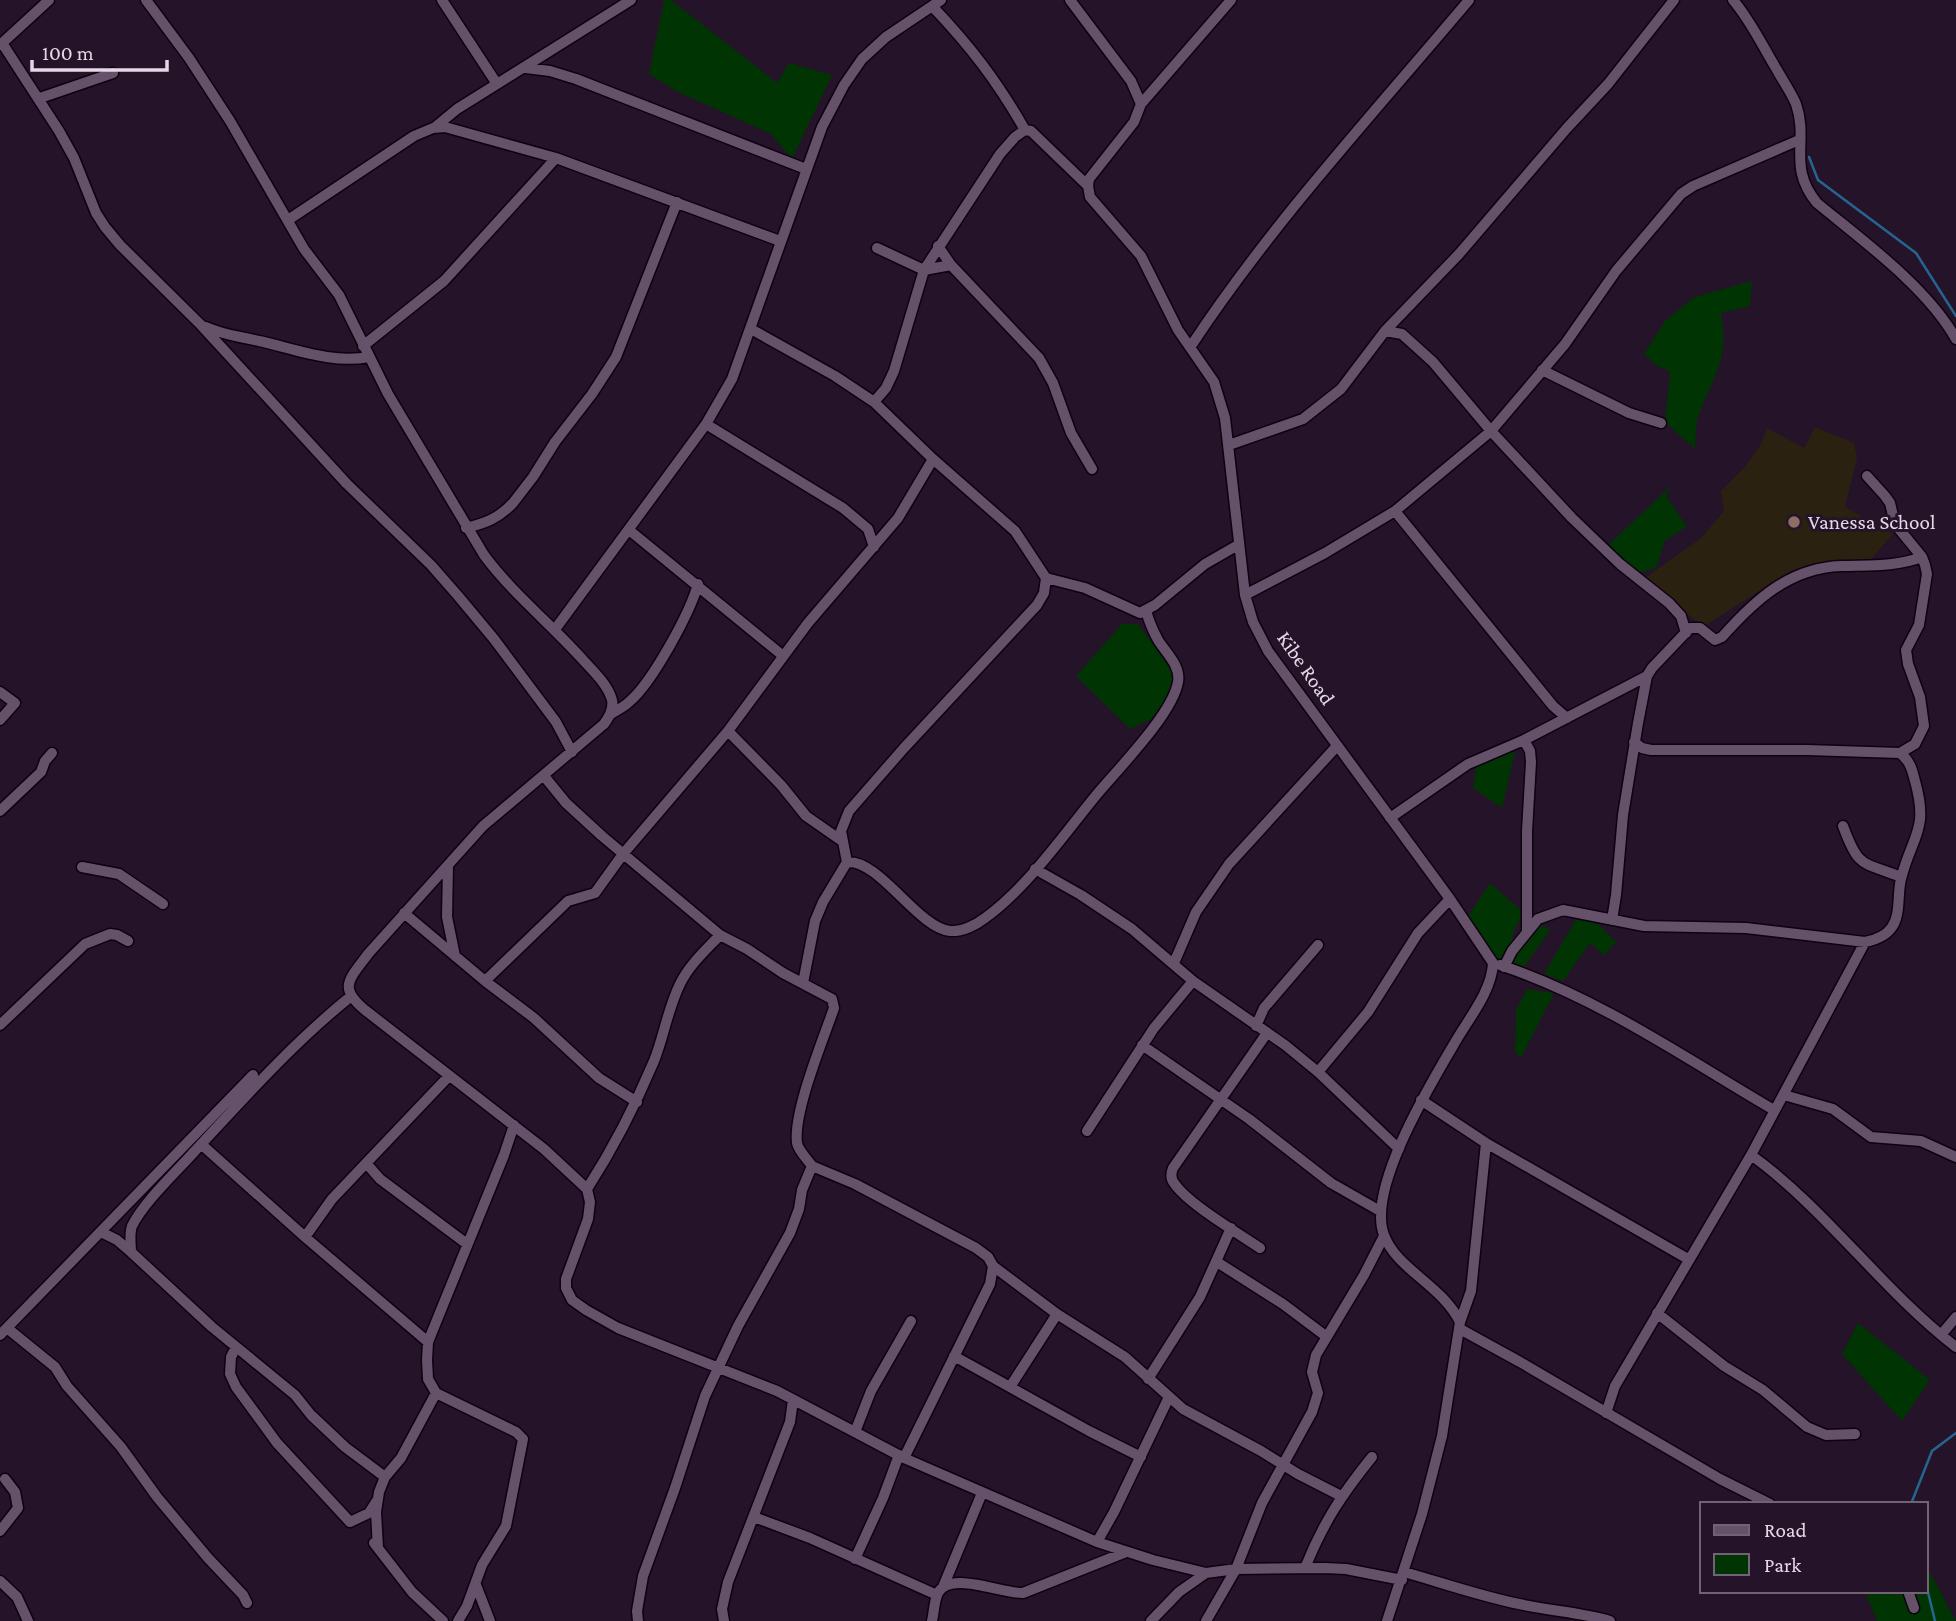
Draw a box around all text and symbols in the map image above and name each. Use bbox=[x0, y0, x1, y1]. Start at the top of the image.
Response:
scale bar bbox=[32, 28, 166, 72]
text: 100 m bbox=[42, 41, 94, 65]
place label: Vanessa School bbox=[1808, 510, 1935, 534]
marker: Vanessa School bbox=[1786, 514, 1802, 530]
street label: Kibe Road bbox=[1272, 627, 1340, 709]
legend bbox=[1700, 1502, 1928, 1593]
text: Road bbox=[1764, 1518, 1807, 1542]
text: Park bbox=[1764, 1553, 1801, 1577]

